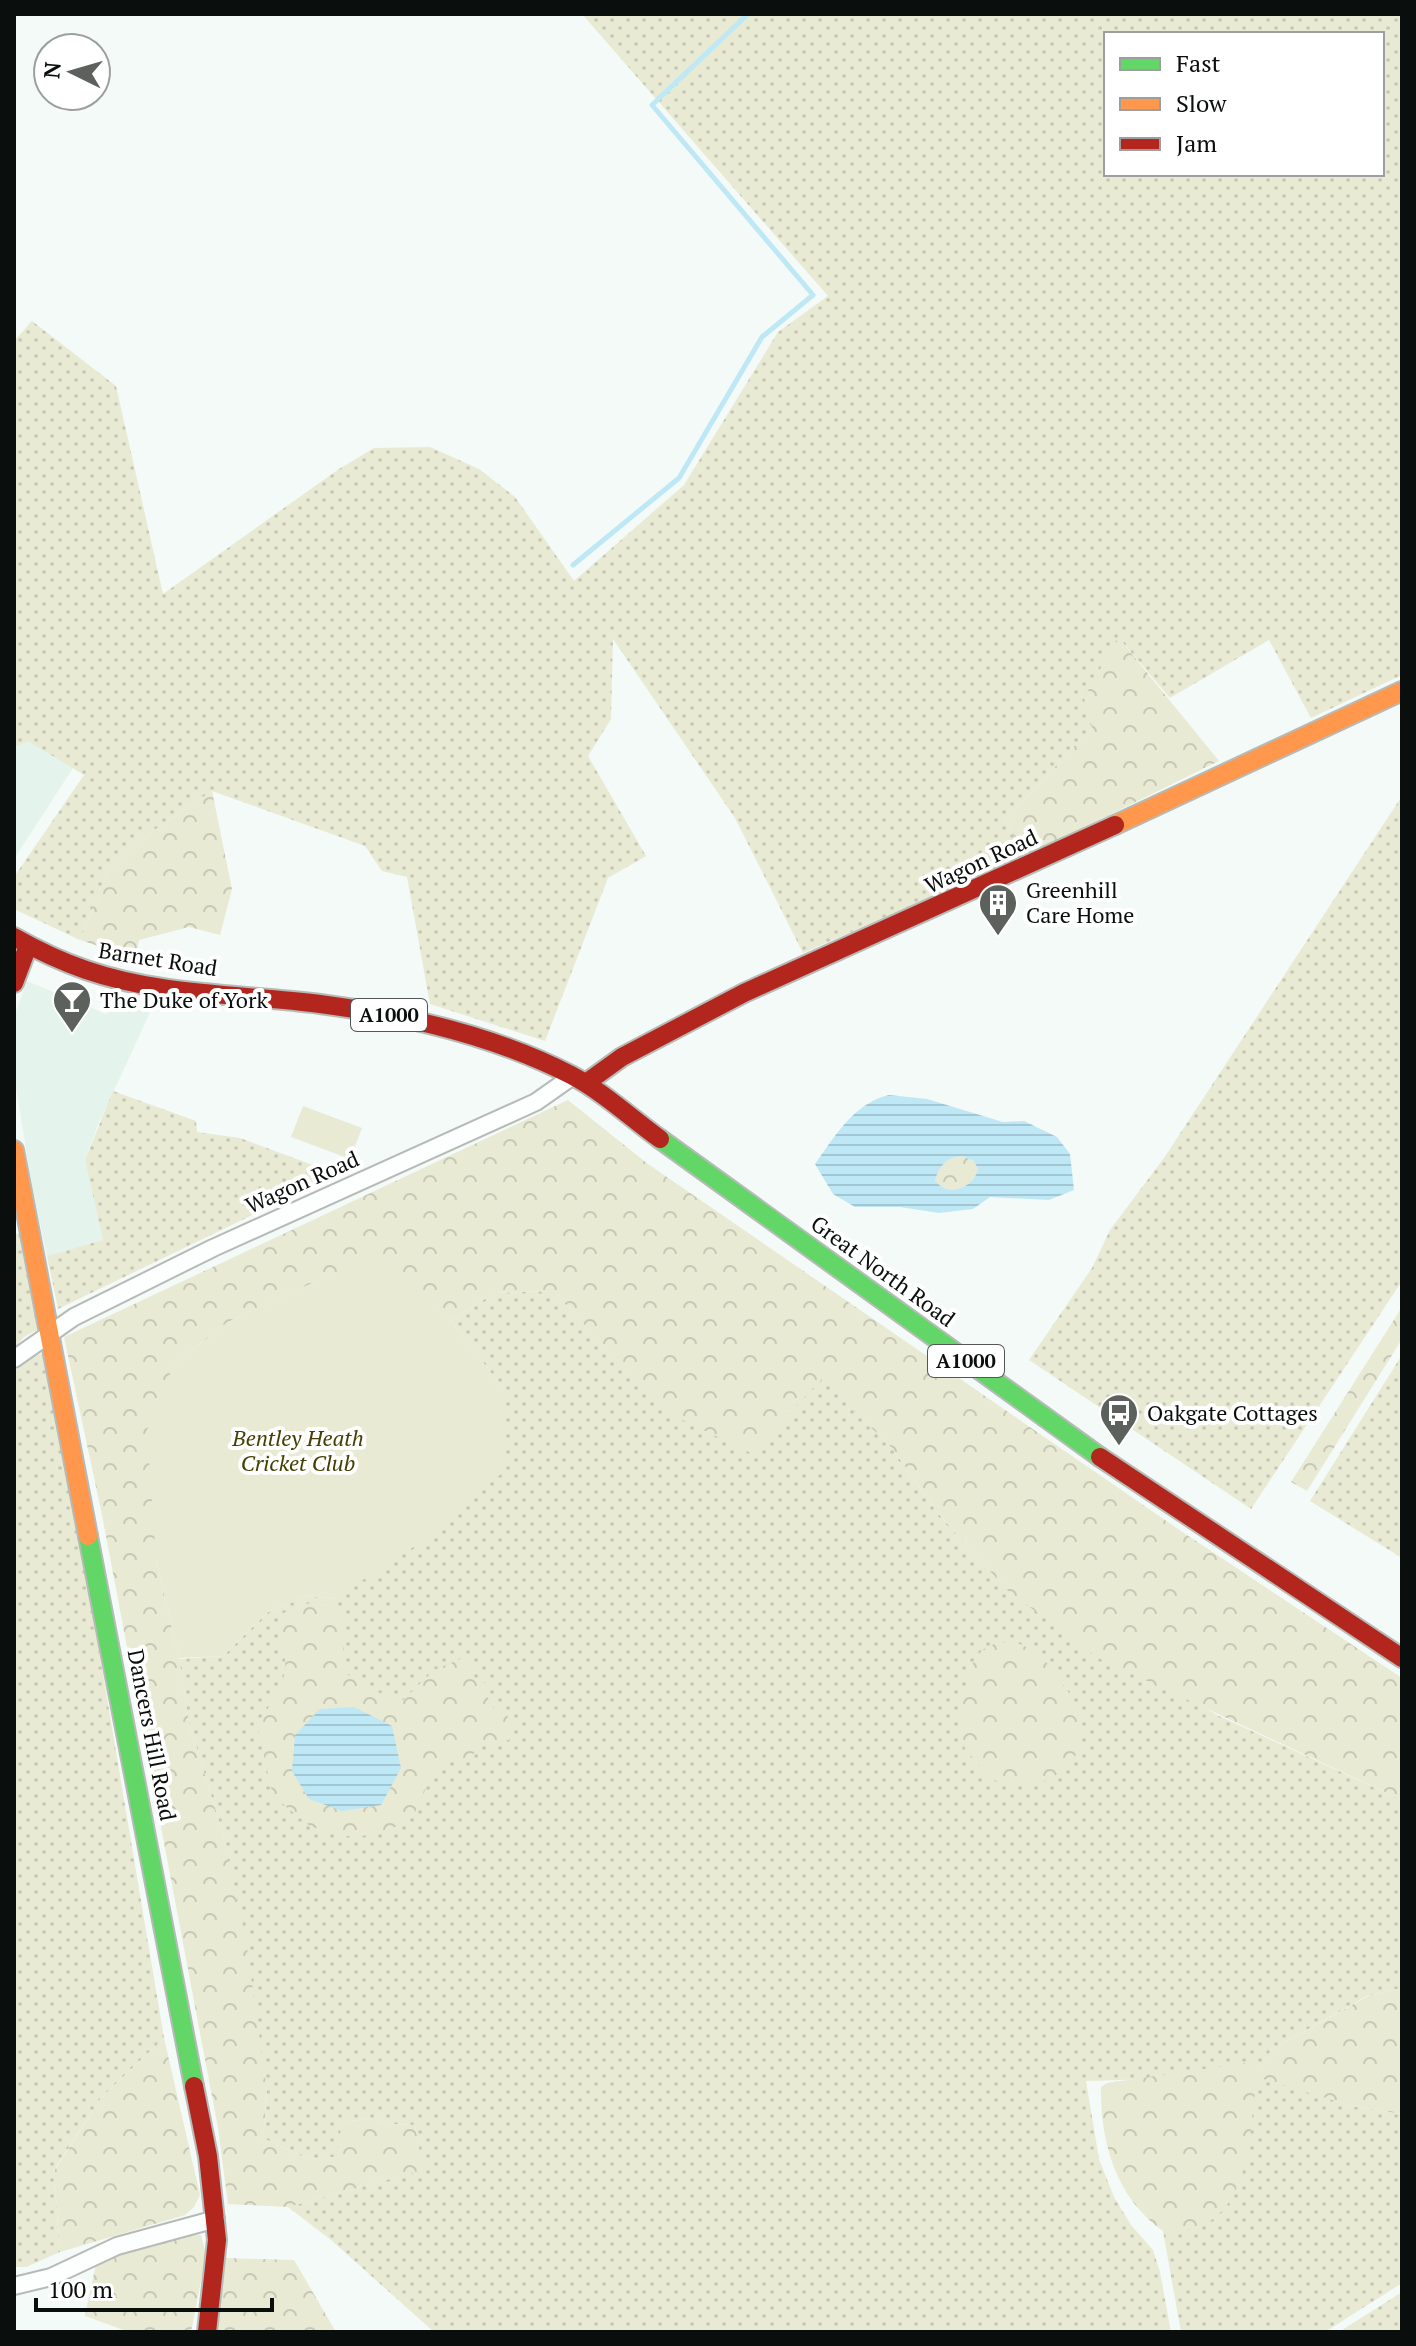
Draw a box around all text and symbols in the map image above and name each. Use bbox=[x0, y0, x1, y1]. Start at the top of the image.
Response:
north arrow bbox=[32, 32, 112, 112]
legend bbox=[1104, 32, 1384, 176]
text: Fast bbox=[1176, 47, 1221, 79]
text: N bbox=[36, 60, 67, 80]
text: Slow bbox=[1176, 87, 1227, 119]
text: Jam bbox=[1176, 127, 1217, 159]
street label: Wagon Road bbox=[920, 822, 1042, 899]
place label: Greenhill Care Home bbox=[1026, 875, 1134, 929]
building icon: Greenhill Care Home bbox=[977, 882, 1019, 937]
street label: Barnet Road bbox=[97, 935, 220, 982]
bar icon: The Duke of York bbox=[51, 979, 93, 1034]
place label: The Duke of York bbox=[100, 985, 268, 1014]
road number: A1000 bbox=[351, 999, 427, 1031]
street label: Wagon Road bbox=[240, 1144, 363, 1219]
street label: Great North Road bbox=[805, 1208, 961, 1333]
road number: A1000 bbox=[928, 1345, 1004, 1377]
bus stop icon: Oakgate Cottages bbox=[1098, 1392, 1140, 1447]
place label: Oakgate Cottages bbox=[1147, 1398, 1318, 1427]
park label: Bentley Heath Cricket Club bbox=[231, 1423, 364, 1477]
street label: Dancers Hill Road bbox=[122, 1647, 183, 1823]
scale bar bbox=[36, 2262, 272, 2312]
text: 100 m bbox=[48, 2273, 113, 2305]

